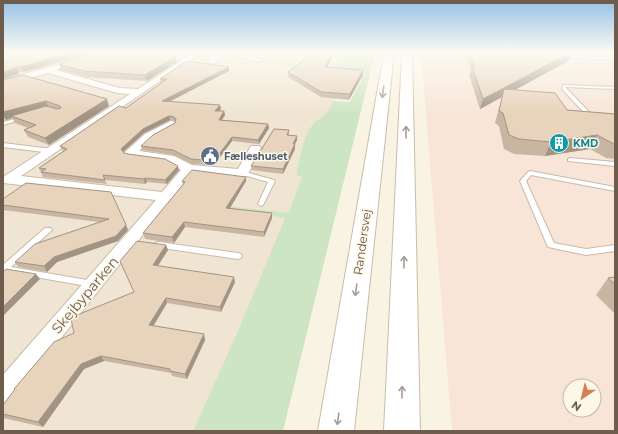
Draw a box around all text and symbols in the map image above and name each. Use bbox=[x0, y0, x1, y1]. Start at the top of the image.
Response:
one-way arrow bbox=[379, 85, 387, 98]
one-way arrow bbox=[402, 126, 410, 139]
building icon: KMD bbox=[548, 132, 570, 154]
place label: KMD bbox=[573, 137, 598, 150]
public building icon: Fælleshuset bbox=[199, 145, 221, 167]
place label: Fælleshuset bbox=[224, 150, 288, 163]
street label: Randersvej bbox=[350, 208, 374, 276]
street label: Skejbyparken bbox=[48, 253, 122, 337]
one-way arrow bbox=[400, 256, 408, 269]
one-way arrow bbox=[352, 283, 360, 296]
north arrow bbox=[562, 378, 602, 418]
one-way arrow bbox=[398, 386, 406, 399]
text: N bbox=[569, 398, 584, 414]
one-way arrow bbox=[334, 412, 342, 425]

